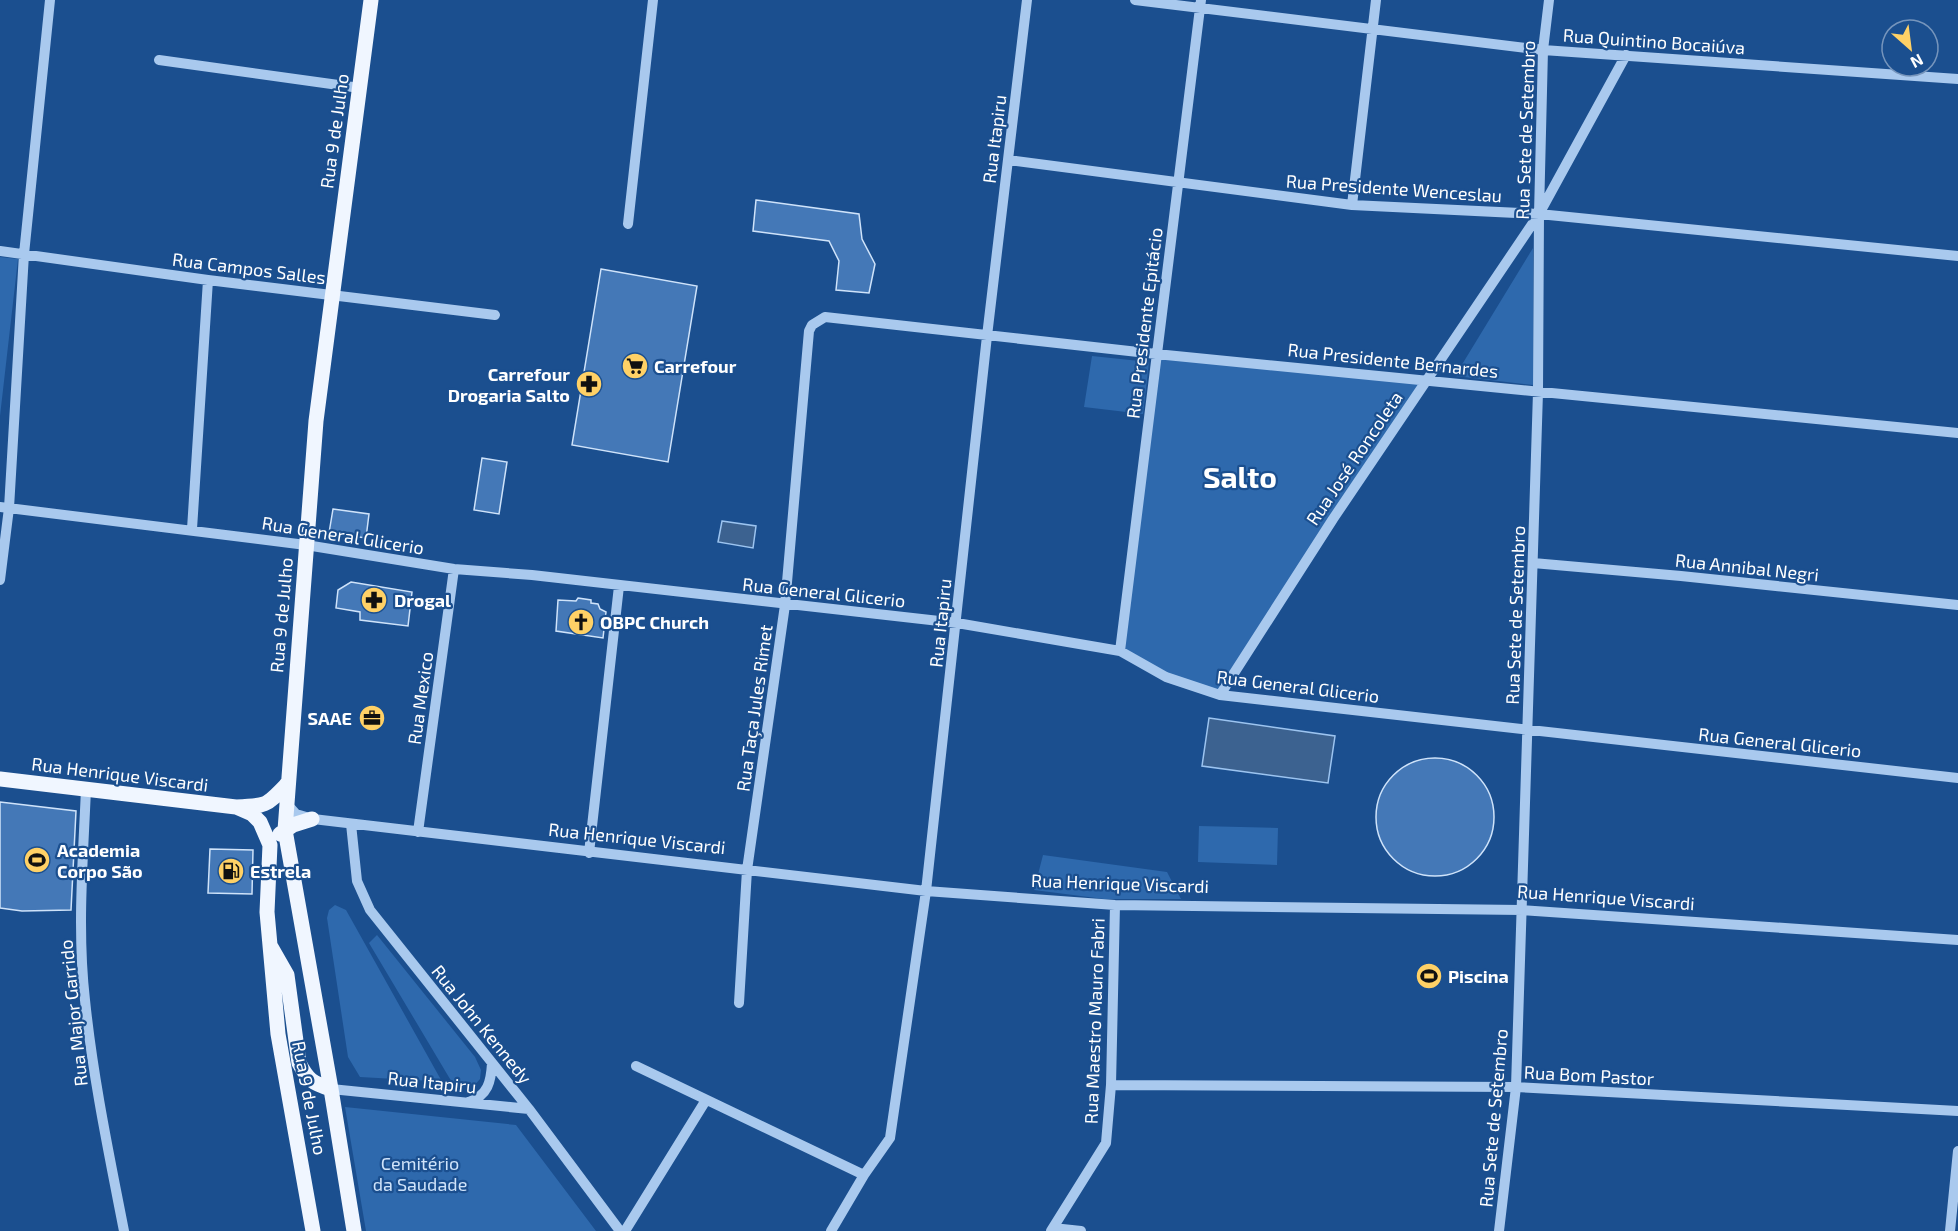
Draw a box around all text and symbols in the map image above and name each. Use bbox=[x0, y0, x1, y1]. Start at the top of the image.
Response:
north arrow bbox=[1880, 18, 1940, 78]
street label: Rua Quintino Bocaiúva bbox=[1562, 24, 1746, 58]
street label: Rua Sete de Setembro bbox=[1511, 40, 1539, 220]
text: N bbox=[1908, 51, 1927, 73]
street label: Rua 9 de Julho bbox=[315, 72, 353, 190]
street label: Rua Itapiru bbox=[978, 93, 1010, 185]
street label: Rua Presidente Wenceslau bbox=[1285, 169, 1503, 207]
street label: Rua Presidente Epitácio bbox=[1121, 226, 1167, 420]
street label: Rua Campos Salles bbox=[171, 248, 327, 288]
street label: Rua Presidente Bernardes bbox=[1287, 338, 1499, 382]
supermarket icon: Carrefour bbox=[620, 351, 650, 381]
place label: Carrefour bbox=[654, 355, 737, 377]
place label: Carrefour Drogaria Salto bbox=[448, 363, 570, 406]
pharmacy icon: Carrefour Drogaria Salto bbox=[574, 369, 604, 399]
street label: Rua José Roncoleta bbox=[1301, 387, 1407, 529]
district label: Salto bbox=[1203, 458, 1277, 494]
street label: Rua General Glicerio bbox=[260, 511, 426, 559]
street label: Rua Sete de Setembro bbox=[1501, 525, 1529, 705]
street label: Rua Annibal Negri bbox=[1674, 549, 1820, 585]
street label: Rua 9 de Julho bbox=[265, 556, 297, 674]
street label: Rua General Glicerio bbox=[741, 573, 907, 611]
street label: Rua Itapiru bbox=[924, 578, 956, 668]
pharmacy icon: Drogal bbox=[359, 585, 389, 615]
place label: Drogal bbox=[394, 589, 451, 611]
church icon: OBPC Church bbox=[566, 607, 596, 637]
place label: OBPC Church bbox=[600, 611, 709, 633]
street label: Rua Taça Jules Rimet bbox=[731, 623, 778, 793]
street label: Rua Mexico bbox=[403, 650, 437, 746]
street label: Rua General Glicerio bbox=[1215, 665, 1381, 707]
office icon: SAAE bbox=[357, 703, 387, 733]
place label: SAAE bbox=[308, 707, 352, 729]
street label: Rua General Glicerio bbox=[1697, 723, 1863, 761]
street label: Rua Henrique Viscardi bbox=[30, 752, 210, 796]
street label: Rua Henrique Viscardi bbox=[547, 818, 727, 858]
place label: Academia Corpo São bbox=[57, 839, 143, 882]
sports icon: Academia Corpo São bbox=[22, 845, 52, 875]
fuel station icon: Estrela bbox=[216, 856, 246, 886]
place label: Estrela bbox=[250, 860, 311, 882]
street label: Rua Henrique Viscardi bbox=[1031, 869, 1209, 897]
street label: Rua Henrique Viscardi bbox=[1516, 880, 1696, 914]
street label: Rua Maestro Mauro Fabri bbox=[1079, 918, 1109, 1124]
street label: Rua Major Garrido bbox=[54, 939, 92, 1087]
street label: Rua John Kennedy bbox=[427, 960, 537, 1088]
sports icon: Piscina bbox=[1414, 961, 1444, 991]
place label: Piscina bbox=[1448, 965, 1509, 987]
street label: Rua Sete de Setembro bbox=[1474, 1028, 1512, 1208]
street label: Rua 9 de Julho bbox=[288, 1039, 332, 1157]
street label: Rua Bom Pastor bbox=[1523, 1061, 1655, 1089]
street label: Rua Itapiru bbox=[387, 1066, 477, 1098]
park label: Cemitério da Saudade bbox=[373, 1152, 467, 1195]

